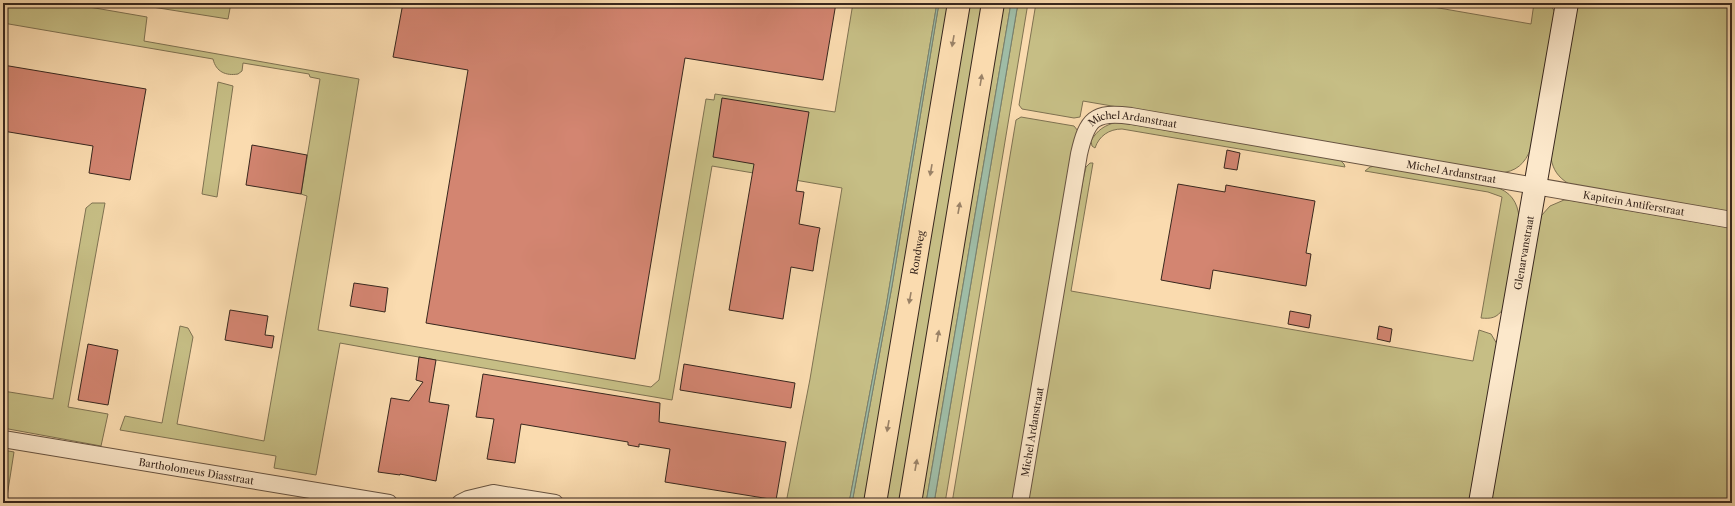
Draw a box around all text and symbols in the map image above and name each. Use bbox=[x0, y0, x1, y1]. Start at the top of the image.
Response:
one-way arrow bbox=[950, 35, 956, 48]
one-way arrow bbox=[978, 74, 984, 86]
street label: Michel Ardanstraat bbox=[1085, 108, 1179, 130]
street label: Michel Ardanstraat bbox=[1406, 157, 1498, 186]
one-way arrow bbox=[928, 164, 934, 176]
street label: Kapitein Antiferstraat bbox=[1582, 188, 1686, 218]
one-way arrow bbox=[956, 202, 962, 214]
street label: Glenarvanstraat bbox=[1511, 214, 1536, 291]
street label: Rondweg bbox=[907, 229, 927, 276]
one-way arrow bbox=[906, 292, 912, 304]
one-way arrow bbox=[935, 330, 941, 342]
street label: Michel Ardanstraat bbox=[1018, 386, 1046, 478]
one-way arrow bbox=[885, 420, 891, 432]
street label: Bartholomeus Diasstraat bbox=[138, 455, 255, 487]
one-way arrow bbox=[913, 458, 919, 471]

